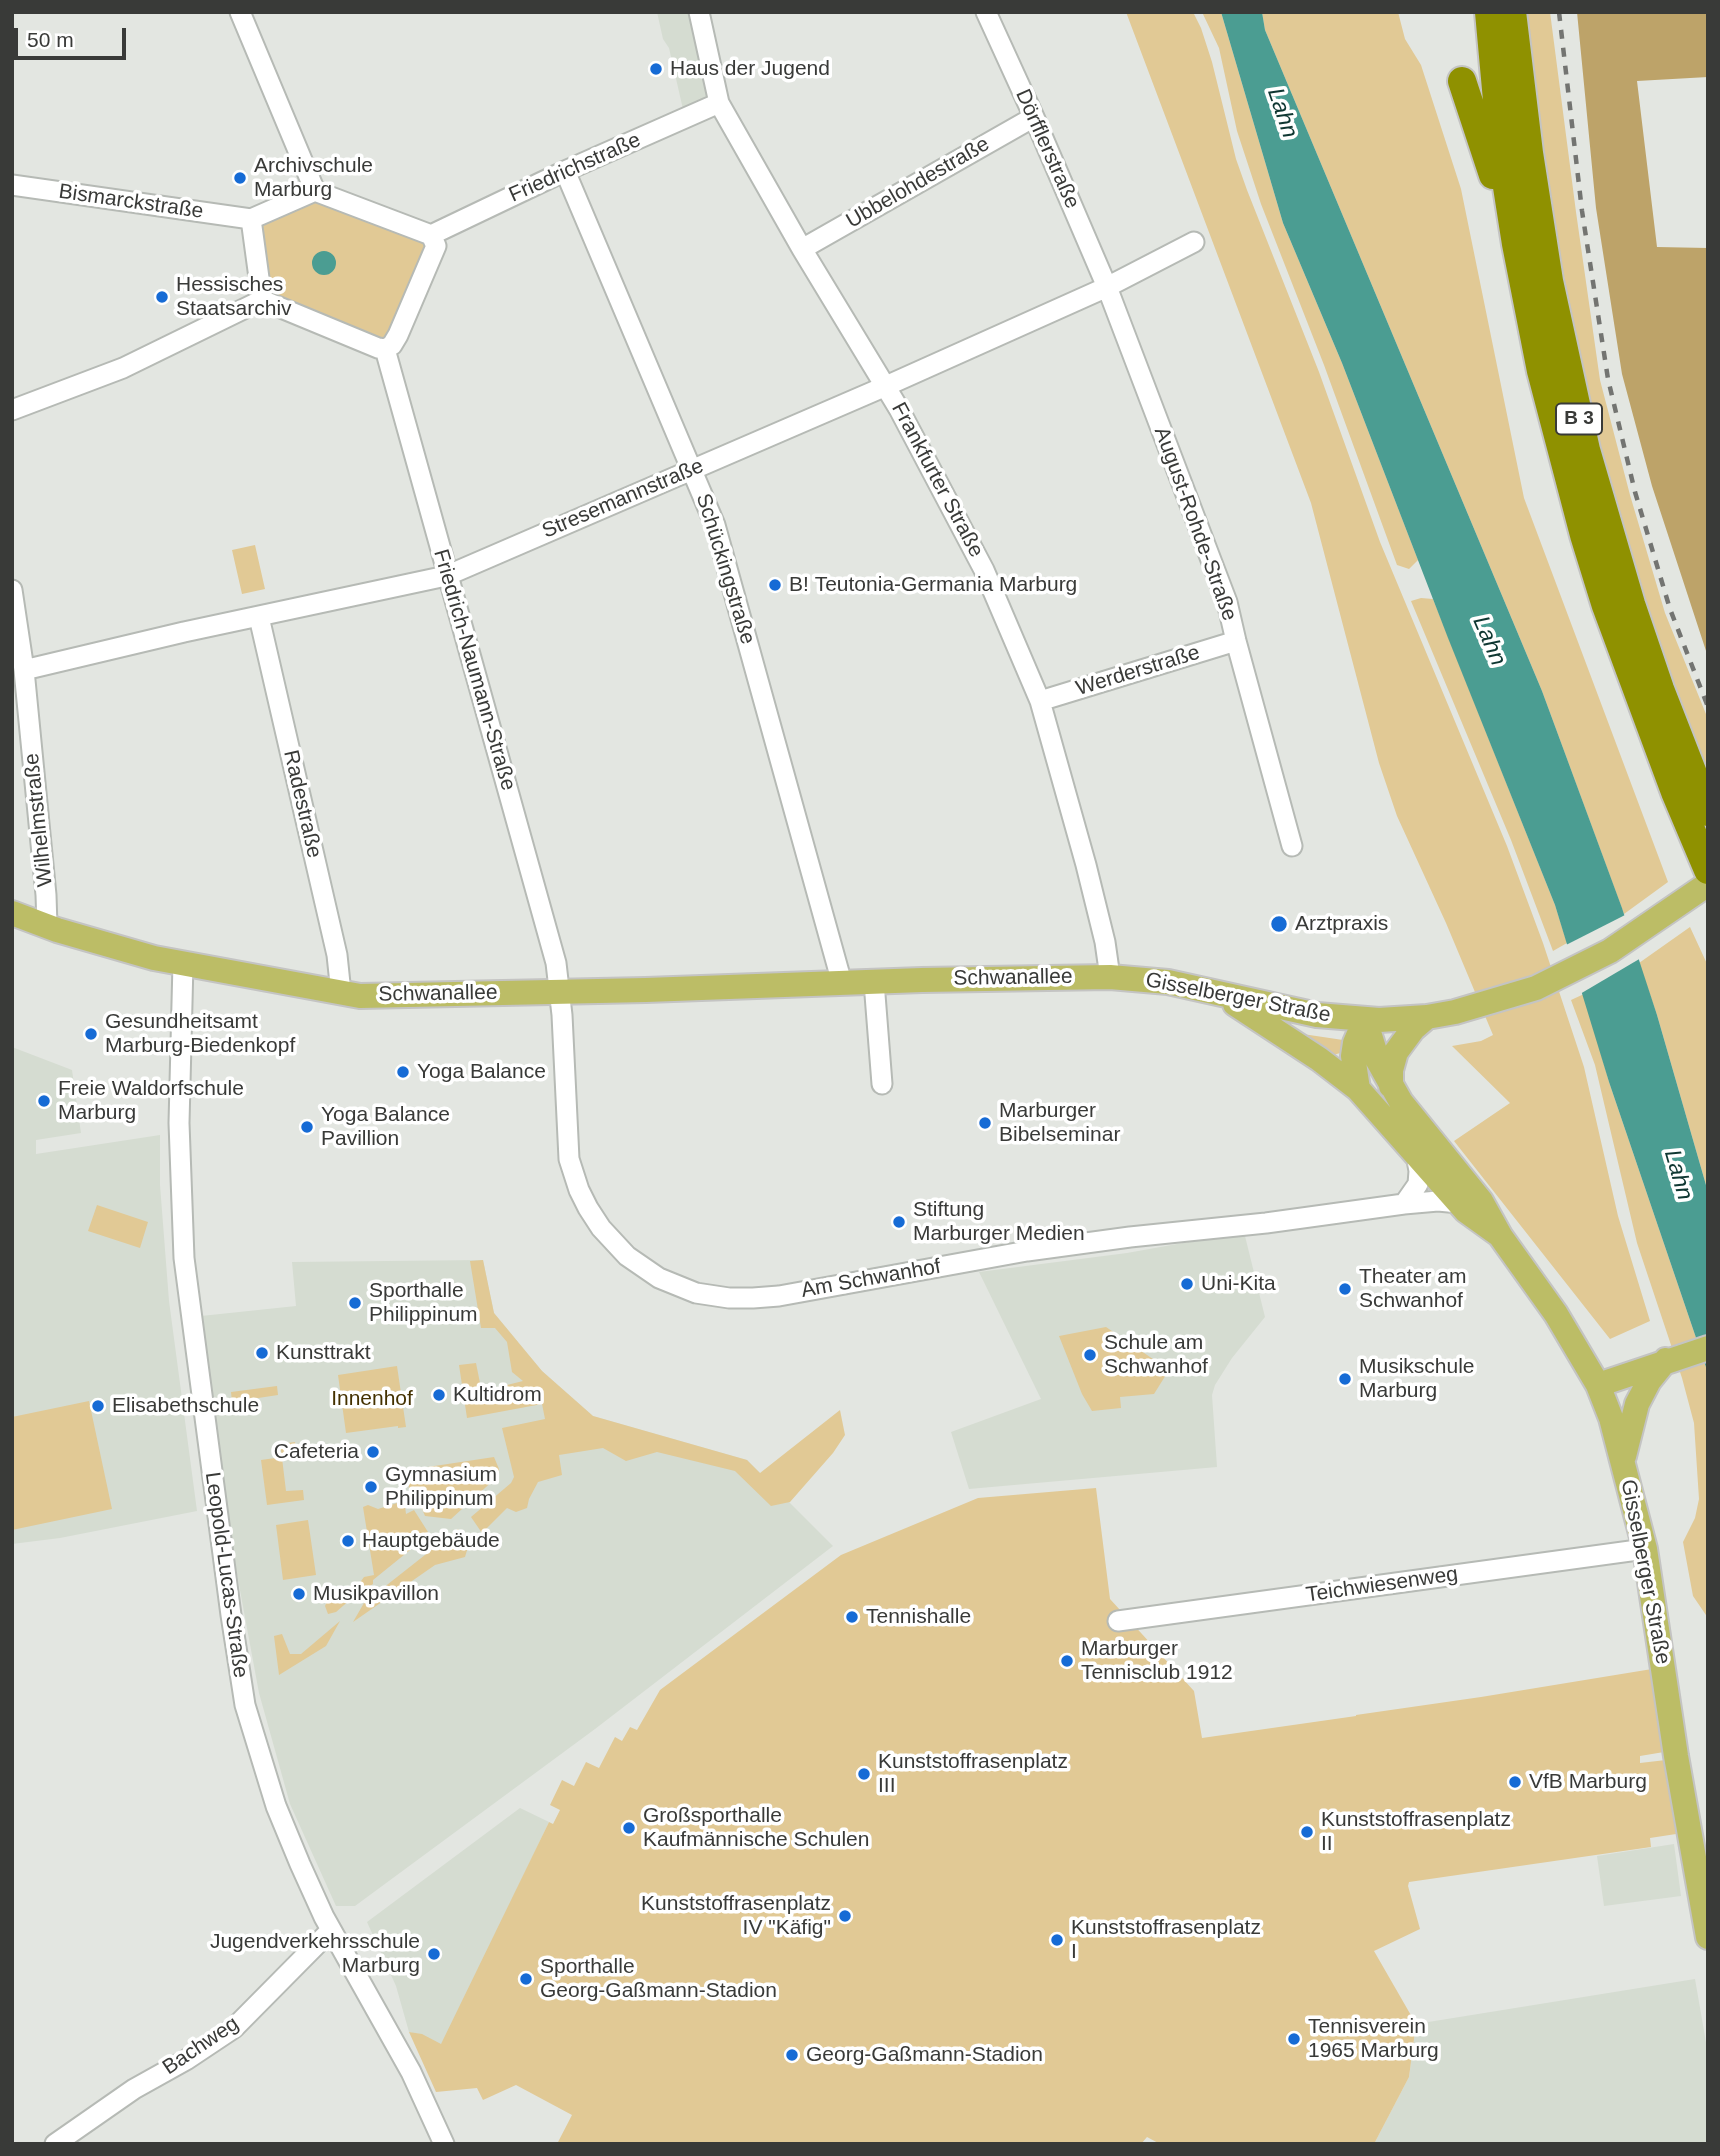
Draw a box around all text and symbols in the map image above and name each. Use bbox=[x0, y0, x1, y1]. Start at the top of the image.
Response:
scale bar bbox=[18, 14, 130, 58]
text: 50 m bbox=[27, 28, 74, 51]
place label: Haus der Jugend bbox=[670, 56, 830, 82]
marker: Haus der Jugend bbox=[648, 61, 664, 77]
water label: Lahn bbox=[1261, 84, 1303, 142]
street label: Dörfflerstraße bbox=[1009, 85, 1085, 213]
street label: Friedrichstraße bbox=[505, 128, 645, 208]
street label: Ubbelohdestraße bbox=[842, 132, 994, 234]
place label: Archivschule Marburg bbox=[254, 153, 373, 203]
marker: Archivschule Marburg bbox=[232, 170, 248, 186]
street label: Bismarckstraße bbox=[57, 179, 205, 225]
place label: Hessisches Staatsarchiv bbox=[176, 272, 292, 322]
marker: Hessisches Staatsarchiv bbox=[154, 289, 170, 305]
street label: Frankfurter Straße bbox=[886, 398, 988, 562]
road number: B 3 bbox=[1556, 404, 1602, 434]
street label: August-Rohde-Straße bbox=[1148, 424, 1242, 624]
street label: Stresemannstraße bbox=[539, 454, 707, 544]
street label: Schückingstraße bbox=[690, 491, 760, 647]
street label: Friedrich-Naumann-Straße bbox=[427, 546, 521, 794]
place label: B! Teutonia-Germania Marburg bbox=[789, 572, 1077, 598]
marker: B! Teutonia-Germania Marburg bbox=[767, 577, 783, 593]
water label: Lahn bbox=[1466, 612, 1512, 670]
street label: Werderstraße bbox=[1073, 640, 1203, 702]
street label: Radestraße bbox=[277, 748, 327, 860]
street label: Wilhelmstraße bbox=[19, 752, 59, 888]
place label: Arztpraxis bbox=[1295, 911, 1388, 937]
marker: Arztpraxis bbox=[1269, 914, 1289, 934]
street label: Schwanallee bbox=[953, 964, 1073, 992]
street label: Gisselberger Straße bbox=[1143, 968, 1333, 1028]
street label: Schwanallee bbox=[378, 980, 498, 1008]
place label: Gesundheitsamt Marburg-Biedenkopf bbox=[105, 1009, 295, 1059]
marker: Gesundheitsamt Marburg-Biedenkopf bbox=[83, 1026, 99, 1042]
place label: Yoga Balance bbox=[417, 1059, 546, 1085]
marker: Yoga Balance bbox=[395, 1064, 411, 1080]
place label: Freie Waldorfschule Marburg bbox=[58, 1076, 244, 1126]
marker: Freie Waldorfschule Marburg bbox=[36, 1093, 52, 1109]
place label: Marburger Bibelseminar bbox=[999, 1098, 1120, 1148]
place label: Yoga Balance Pavillion bbox=[321, 1102, 450, 1152]
marker: Marburger Bibelseminar bbox=[977, 1115, 993, 1131]
marker: Yoga Balance Pavillion bbox=[299, 1119, 315, 1135]
water label: Lahn bbox=[1658, 1147, 1698, 1203]
place label: Stiftung Marburger Medien bbox=[913, 1197, 1085, 1247]
marker: Stiftung Marburger Medien bbox=[891, 1214, 907, 1230]
street label: Am Schwanhof bbox=[799, 1254, 943, 1304]
place label: Theater am Schwanhof bbox=[1359, 1264, 1466, 1314]
place label: Uni-Kita bbox=[1201, 1271, 1276, 1297]
marker: Uni-Kita bbox=[1179, 1276, 1195, 1292]
place label: Sporthalle Philippinum bbox=[369, 1278, 478, 1328]
marker: Theater am Schwanhof bbox=[1337, 1281, 1353, 1297]
marker: Sporthalle Philippinum bbox=[347, 1295, 363, 1311]
place label: Schule am Schwanhof bbox=[1104, 1330, 1208, 1380]
place label: Kunsttrakt bbox=[276, 1340, 371, 1366]
marker: Kunsttrakt bbox=[254, 1345, 270, 1361]
marker: Schule am Schwanhof bbox=[1082, 1347, 1098, 1363]
place label: Musikschule Marburg bbox=[1359, 1354, 1475, 1404]
marker: Musikschule Marburg bbox=[1337, 1371, 1353, 1387]
place label: Kultidrom bbox=[453, 1382, 542, 1408]
park label: Innenhof bbox=[331, 1386, 413, 1412]
marker: Kultidrom bbox=[431, 1387, 447, 1403]
place label: Elisabethschule bbox=[112, 1393, 259, 1419]
marker: Elisabethschule bbox=[90, 1398, 106, 1414]
place label: Cafeteria bbox=[274, 1439, 359, 1465]
marker: Cafeteria bbox=[365, 1444, 381, 1460]
place label: Gymnasium Philippinum bbox=[385, 1462, 497, 1512]
street label: Leopold-Lucas-Straße bbox=[199, 1470, 253, 1680]
street label: Gisselberger Straße bbox=[1615, 1477, 1675, 1667]
marker: Gymnasium Philippinum bbox=[363, 1479, 379, 1495]
place label: Hauptgebäude bbox=[362, 1528, 500, 1554]
marker: Hauptgebäude bbox=[340, 1533, 356, 1549]
street label: Teichwiesenweg bbox=[1305, 1562, 1459, 1608]
place label: Musikpavillon bbox=[313, 1581, 439, 1607]
marker: Musikpavillon bbox=[291, 1586, 307, 1602]
place label: Tennishalle bbox=[866, 1604, 971, 1630]
marker: Tennishalle bbox=[844, 1609, 860, 1625]
place label: Marburger Tennisclub 1912 bbox=[1081, 1636, 1233, 1686]
marker: Marburger Tennisclub 1912 bbox=[1059, 1653, 1075, 1669]
place label: Kunststoffrasenplatz III bbox=[878, 1749, 1068, 1799]
marker: Kunststoffrasenplatz III bbox=[856, 1766, 872, 1782]
place label: VfB Marburg bbox=[1529, 1769, 1647, 1795]
marker: VfB Marburg bbox=[1507, 1774, 1523, 1790]
place label: Großsporthalle Kaufmännische Schulen bbox=[643, 1803, 869, 1853]
place label: Kunststoffrasenplatz II bbox=[1321, 1807, 1511, 1857]
marker: Großsporthalle Kaufmännische Schulen bbox=[621, 1820, 637, 1836]
marker: Kunststoffrasenplatz II bbox=[1299, 1824, 1315, 1840]
place label: Kunststoffrasenplatz IV "Käfig" bbox=[641, 1891, 831, 1941]
marker: Kunststoffrasenplatz IV "Käfig" bbox=[837, 1908, 853, 1924]
place label: Kunststoffrasenplatz I bbox=[1071, 1915, 1261, 1965]
place label: Jugendverkehrsschule Marburg bbox=[210, 1929, 420, 1979]
marker: Kunststoffrasenplatz I bbox=[1049, 1932, 1065, 1948]
marker: Jugendverkehrsschule Marburg bbox=[426, 1946, 442, 1962]
place label: Sporthalle Georg-Gaßmann-Stadion bbox=[540, 1954, 777, 2004]
marker: Sporthalle Georg-Gaßmann-Stadion bbox=[518, 1971, 534, 1987]
street label: Bachweg bbox=[158, 2011, 244, 2081]
place label: Tennisverein 1965 Marburg bbox=[1308, 2014, 1439, 2064]
marker: Tennisverein 1965 Marburg bbox=[1286, 2031, 1302, 2047]
place label: Georg-Gaßmann-Stadion bbox=[806, 2042, 1043, 2068]
marker: Georg-Gaßmann-Stadion bbox=[784, 2047, 800, 2063]

